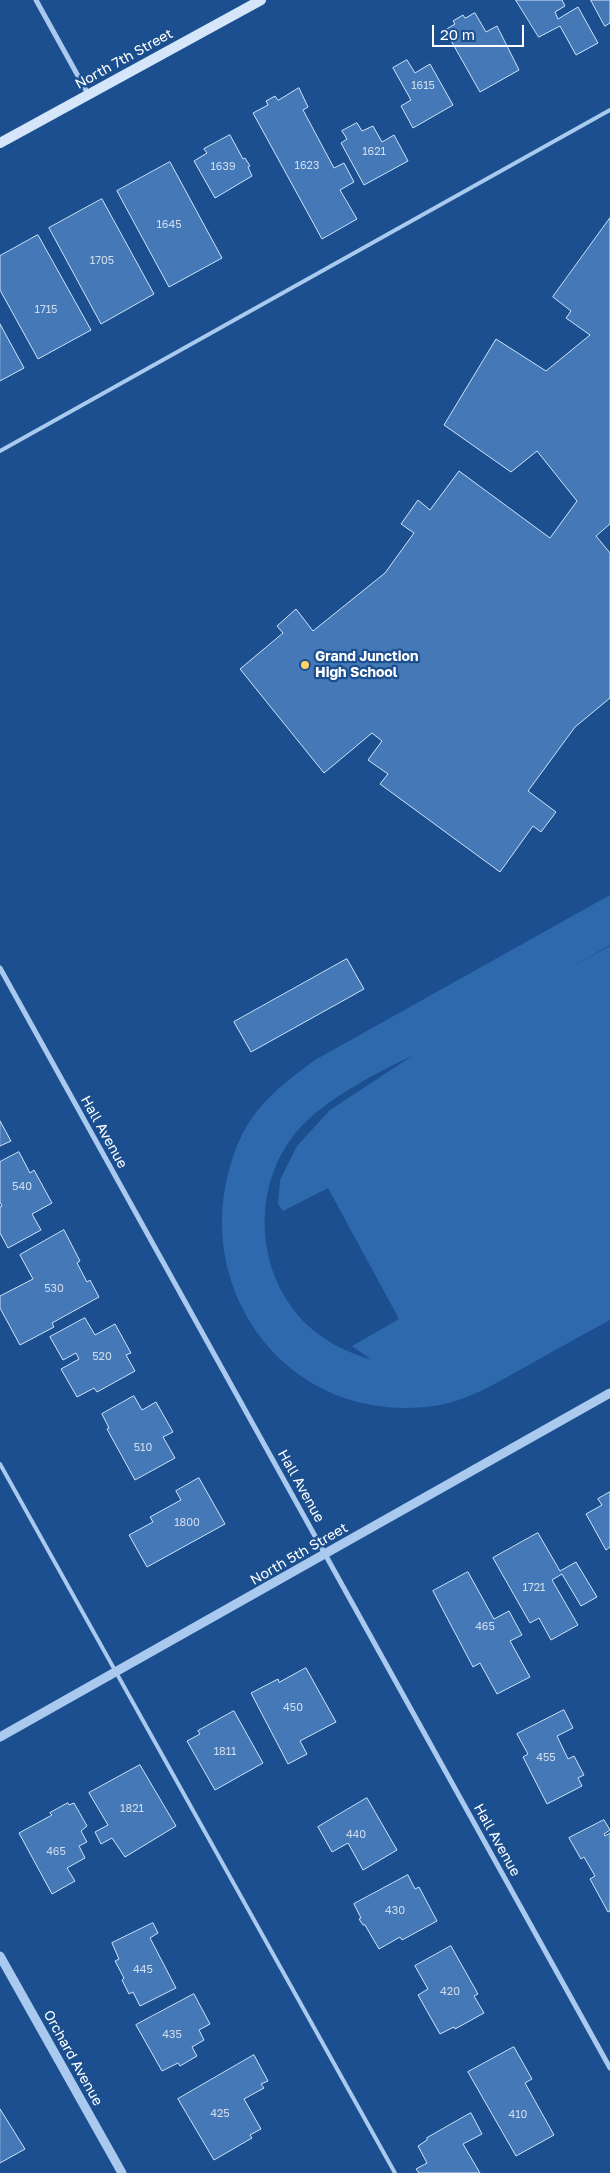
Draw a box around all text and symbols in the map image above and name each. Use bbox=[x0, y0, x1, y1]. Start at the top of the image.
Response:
scale bar bbox=[435, 15, 528, 47]
street label: North 7th Street bbox=[72, 25, 176, 93]
text: 20 m bbox=[440, 25, 475, 43]
house number: 1615 bbox=[411, 79, 435, 93]
house number: 1621 bbox=[362, 145, 386, 159]
house number: 1623 bbox=[295, 159, 319, 173]
house number: 1639 bbox=[210, 160, 236, 174]
house number: 1645 bbox=[156, 218, 182, 232]
house number: 1705 bbox=[90, 254, 114, 268]
house number: 1715 bbox=[35, 303, 57, 317]
place label: Grand Junction High School bbox=[315, 649, 418, 682]
marker: Grand Junction High School bbox=[299, 659, 311, 671]
street label: Hall Avenue bbox=[77, 1093, 131, 1171]
house number: 540 bbox=[12, 1180, 32, 1194]
house number: 530 bbox=[44, 1282, 64, 1296]
house number: 520 bbox=[92, 1350, 112, 1364]
house number: 510 bbox=[134, 1441, 152, 1455]
street label: Hall Avenue bbox=[274, 1447, 328, 1525]
house number: 1800 bbox=[174, 1516, 200, 1530]
street label: North 5th Street bbox=[247, 1519, 351, 1589]
house number: 1721 bbox=[523, 1581, 545, 1595]
house number: 465 bbox=[475, 1620, 495, 1634]
house number: 450 bbox=[283, 1701, 303, 1715]
house number: 1811 bbox=[214, 1745, 236, 1759]
house number: 455 bbox=[536, 1751, 556, 1765]
street label: Hall Avenue bbox=[470, 1801, 524, 1879]
house number: 1821 bbox=[120, 1802, 144, 1816]
house number: 440 bbox=[346, 1828, 366, 1842]
house number: 465 bbox=[46, 1845, 66, 1859]
house number: 430 bbox=[385, 1904, 405, 1918]
house number: 445 bbox=[133, 1963, 153, 1977]
house number: 420 bbox=[440, 1985, 460, 1999]
street label: Orchard Avenue bbox=[40, 2007, 106, 2109]
house number: 435 bbox=[162, 2028, 182, 2042]
house number: 425 bbox=[210, 2107, 230, 2121]
house number: 410 bbox=[509, 2108, 527, 2122]

